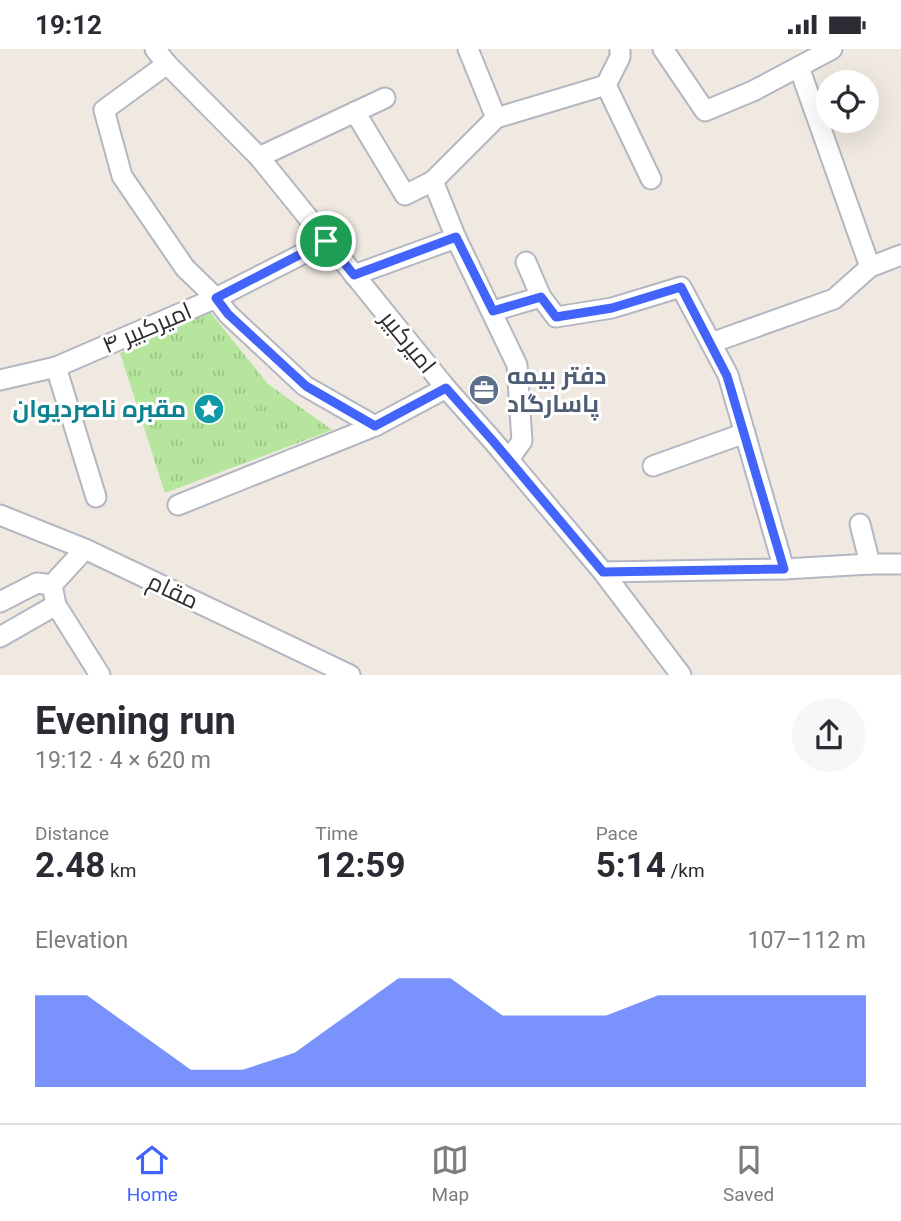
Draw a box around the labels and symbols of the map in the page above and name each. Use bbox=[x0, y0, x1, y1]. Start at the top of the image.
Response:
pin bbox=[296, 211, 356, 271]
street label: امیرکبیر ۴ bbox=[98, 297, 196, 359]
street label: امیرکبیر bbox=[373, 303, 442, 379]
place label: دفتر بیمه پاسارگاد bbox=[507, 362, 606, 421]
office icon: دفتر بیمه پاسارگاد bbox=[467, 373, 501, 407]
place icon: مقبره ناصردیوان bbox=[192, 392, 226, 426]
place label: مقبره ناصردیوان bbox=[12, 395, 186, 423]
street label: مقام bbox=[142, 567, 203, 617]

